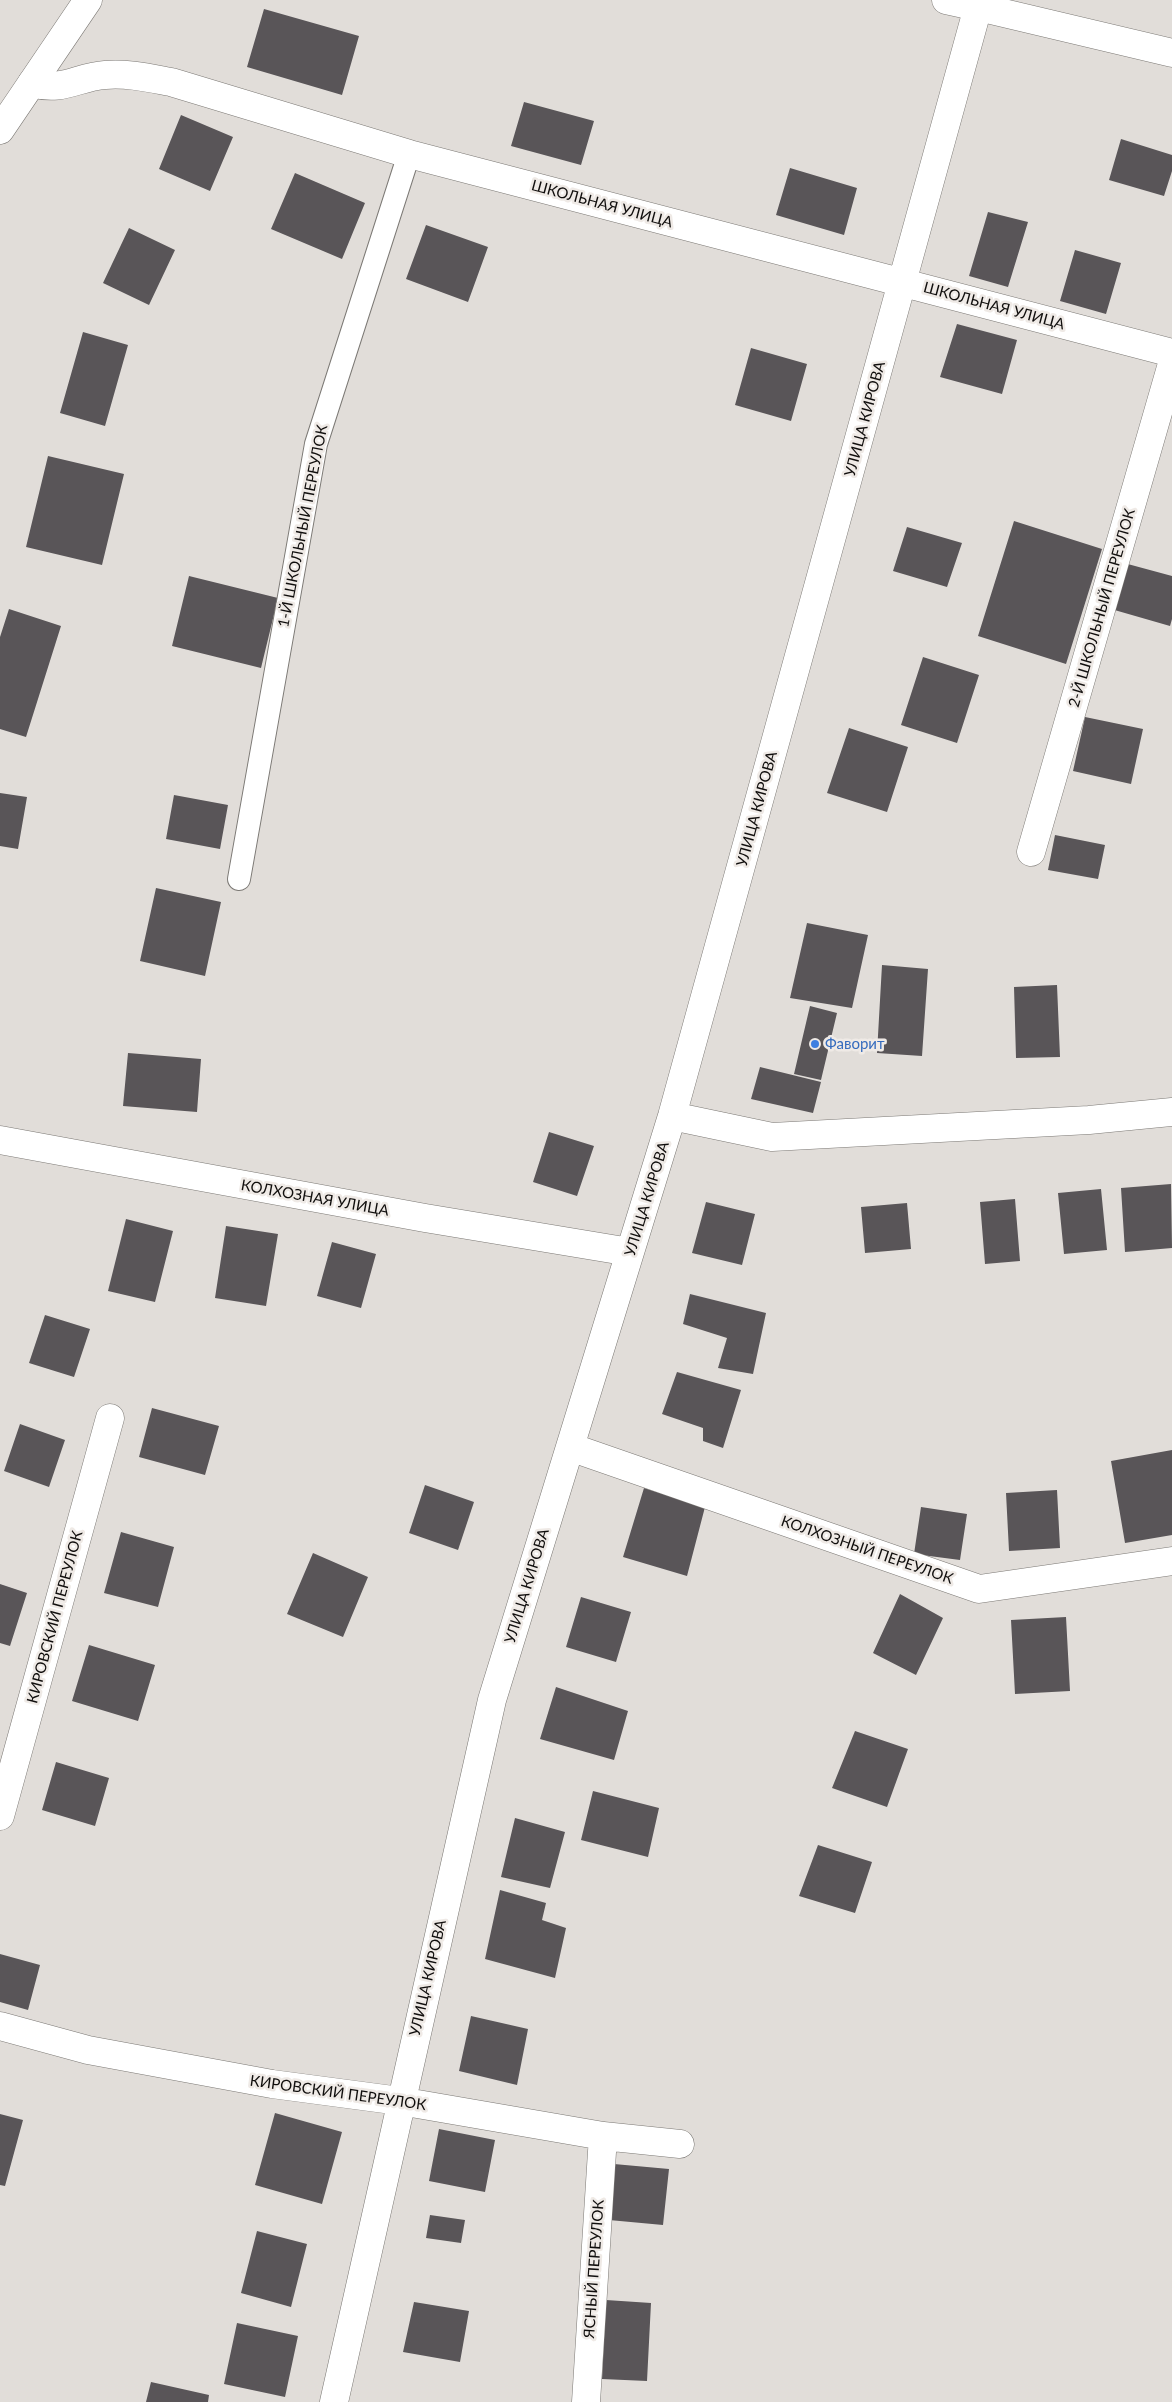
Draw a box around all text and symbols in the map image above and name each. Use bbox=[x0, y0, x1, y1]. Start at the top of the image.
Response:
street label: ШКОЛЬНАЯ УЛИЦА bbox=[529, 176, 675, 232]
street label: ШКОЛЬНАЯ УЛИЦА bbox=[921, 278, 1067, 334]
street label: УЛИЦА КИРОВА bbox=[841, 359, 889, 479]
street label: 1-Й ШКОЛЬНЫЙ ПЕРЕУЛОК bbox=[275, 423, 331, 629]
street label: 2-Й ШКОЛЬНЫЙ ПЕРЕУЛОК bbox=[1065, 507, 1139, 709]
street label: УЛИЦА КИРОВА bbox=[733, 749, 781, 869]
place label: Фаворит bbox=[825, 1035, 885, 1053]
marker: Фаворит bbox=[809, 1038, 821, 1050]
street label: УЛИЦА КИРОВА bbox=[621, 1140, 673, 1258]
street label: КОЛХОЗНАЯ УЛИЦА bbox=[240, 1176, 390, 1220]
street label: КОЛХОЗНЫЙ ПЕРЕУЛОК bbox=[779, 1512, 955, 1588]
street label: УЛИЦА КИРОВА bbox=[501, 1527, 553, 1645]
street label: КИРОВСКИЙ ПЕРЕУЛОК bbox=[23, 1529, 87, 1705]
street label: УЛИЦА КИРОВА bbox=[406, 1918, 450, 2038]
street label: КИРОВСКИЙ ПЕРЕУЛОК bbox=[249, 2072, 427, 2114]
street label: ЯСНЫЙ ПЕРЕУЛОК bbox=[580, 2199, 608, 2339]

